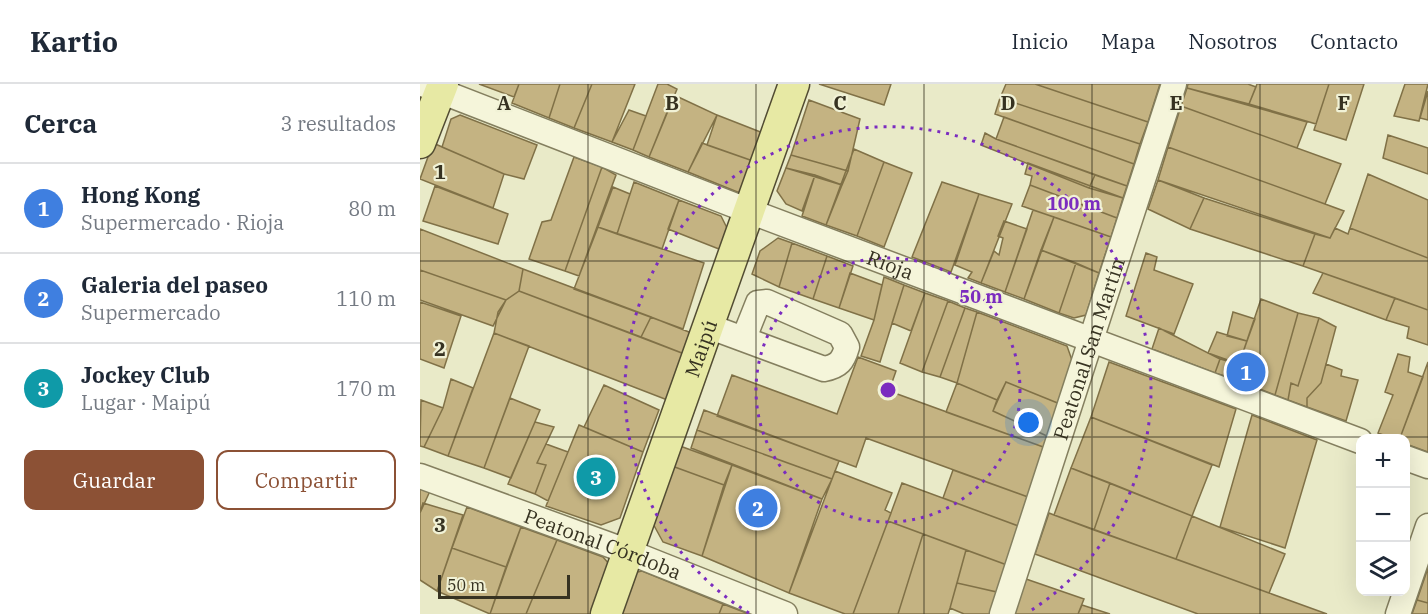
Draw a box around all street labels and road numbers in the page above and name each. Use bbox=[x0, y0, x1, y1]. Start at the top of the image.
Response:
street label: Rioja bbox=[863, 243, 918, 285]
street label: Peatonal San Martín bbox=[1046, 254, 1130, 443]
street label: Maipú bbox=[678, 316, 723, 381]
street label: Peatonal Córdoba bbox=[521, 502, 686, 585]

